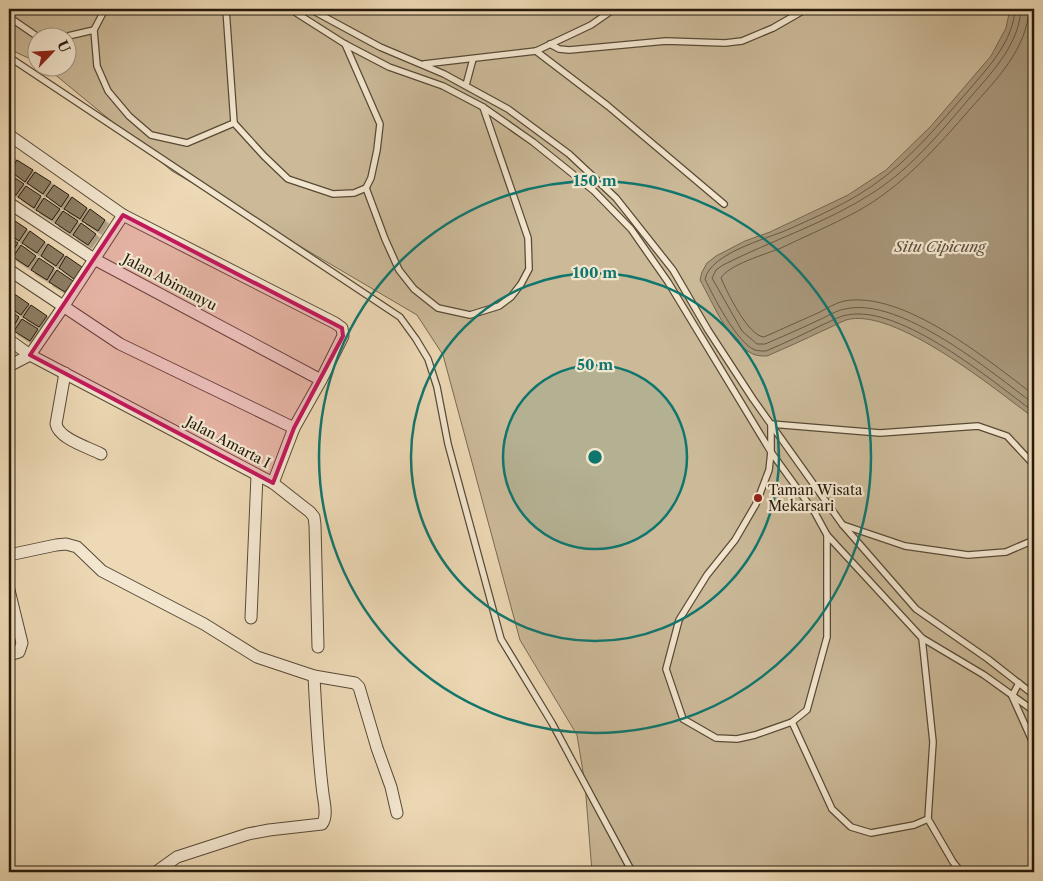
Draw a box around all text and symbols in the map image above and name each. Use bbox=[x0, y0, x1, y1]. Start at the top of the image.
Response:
north arrow bbox=[28, 28, 78, 78]
text: U bbox=[53, 38, 75, 56]
text: 150 m bbox=[573, 171, 617, 190]
water label: Situ Cipicung bbox=[894, 237, 987, 256]
street label: Jalan Abimanyu bbox=[118, 249, 220, 315]
text: 100 m bbox=[573, 263, 617, 282]
text: 50 m bbox=[577, 355, 613, 374]
street label: Jalan Amarta I bbox=[181, 411, 273, 472]
centre of rings bbox=[586, 448, 604, 466]
place label: Taman Wisata Mekarsari bbox=[768, 481, 863, 515]
marker: Taman Wisata Mekarsari bbox=[752, 492, 764, 504]

